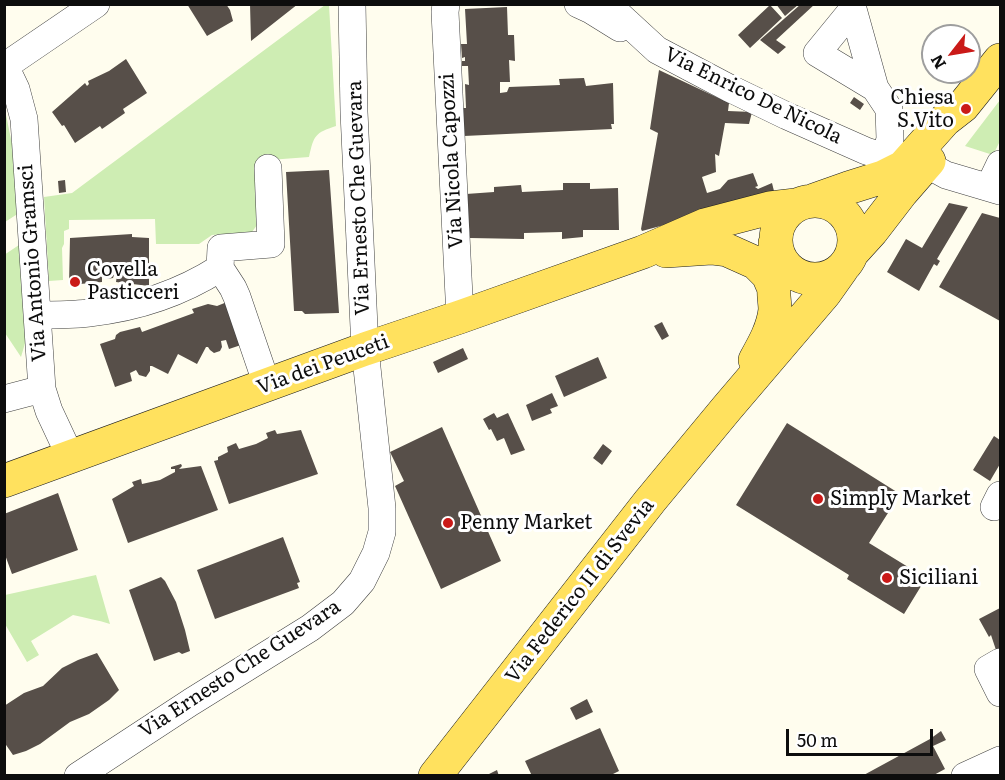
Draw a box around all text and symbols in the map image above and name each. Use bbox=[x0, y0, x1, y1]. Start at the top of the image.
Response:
north arrow bbox=[921, 24, 981, 84]
street label: Via Enrico De Nicola bbox=[660, 43, 846, 149]
text: N bbox=[924, 50, 951, 74]
street label: Via Nicola Capozzi bbox=[435, 73, 469, 249]
street label: Via Ernesto Che Guevara bbox=[343, 80, 375, 316]
place label: Chiesa S.Vito bbox=[890, 86, 954, 133]
marker: Chiesa S.Vito bbox=[959, 102, 973, 116]
street label: Via Antonio Gramsci bbox=[14, 163, 52, 363]
place label: Covella Pasticceri bbox=[87, 258, 179, 305]
marker: Covella Pasticceri bbox=[68, 275, 82, 289]
street label: Via dei Peuceti bbox=[254, 330, 392, 400]
place label: Simply Market bbox=[830, 487, 971, 511]
marker: Simply Market bbox=[811, 492, 825, 506]
street label: Via Federico II di Svevia bbox=[501, 494, 659, 688]
place label: Penny Market bbox=[460, 511, 592, 535]
marker: Penny Market bbox=[441, 516, 455, 530]
place label: Siciliani bbox=[899, 566, 978, 590]
marker: Siciliani bbox=[880, 571, 894, 585]
street label: Via Ernesto Che Guevara bbox=[135, 595, 345, 743]
scale bar bbox=[789, 717, 936, 755]
text: 50 m bbox=[797, 726, 838, 753]

